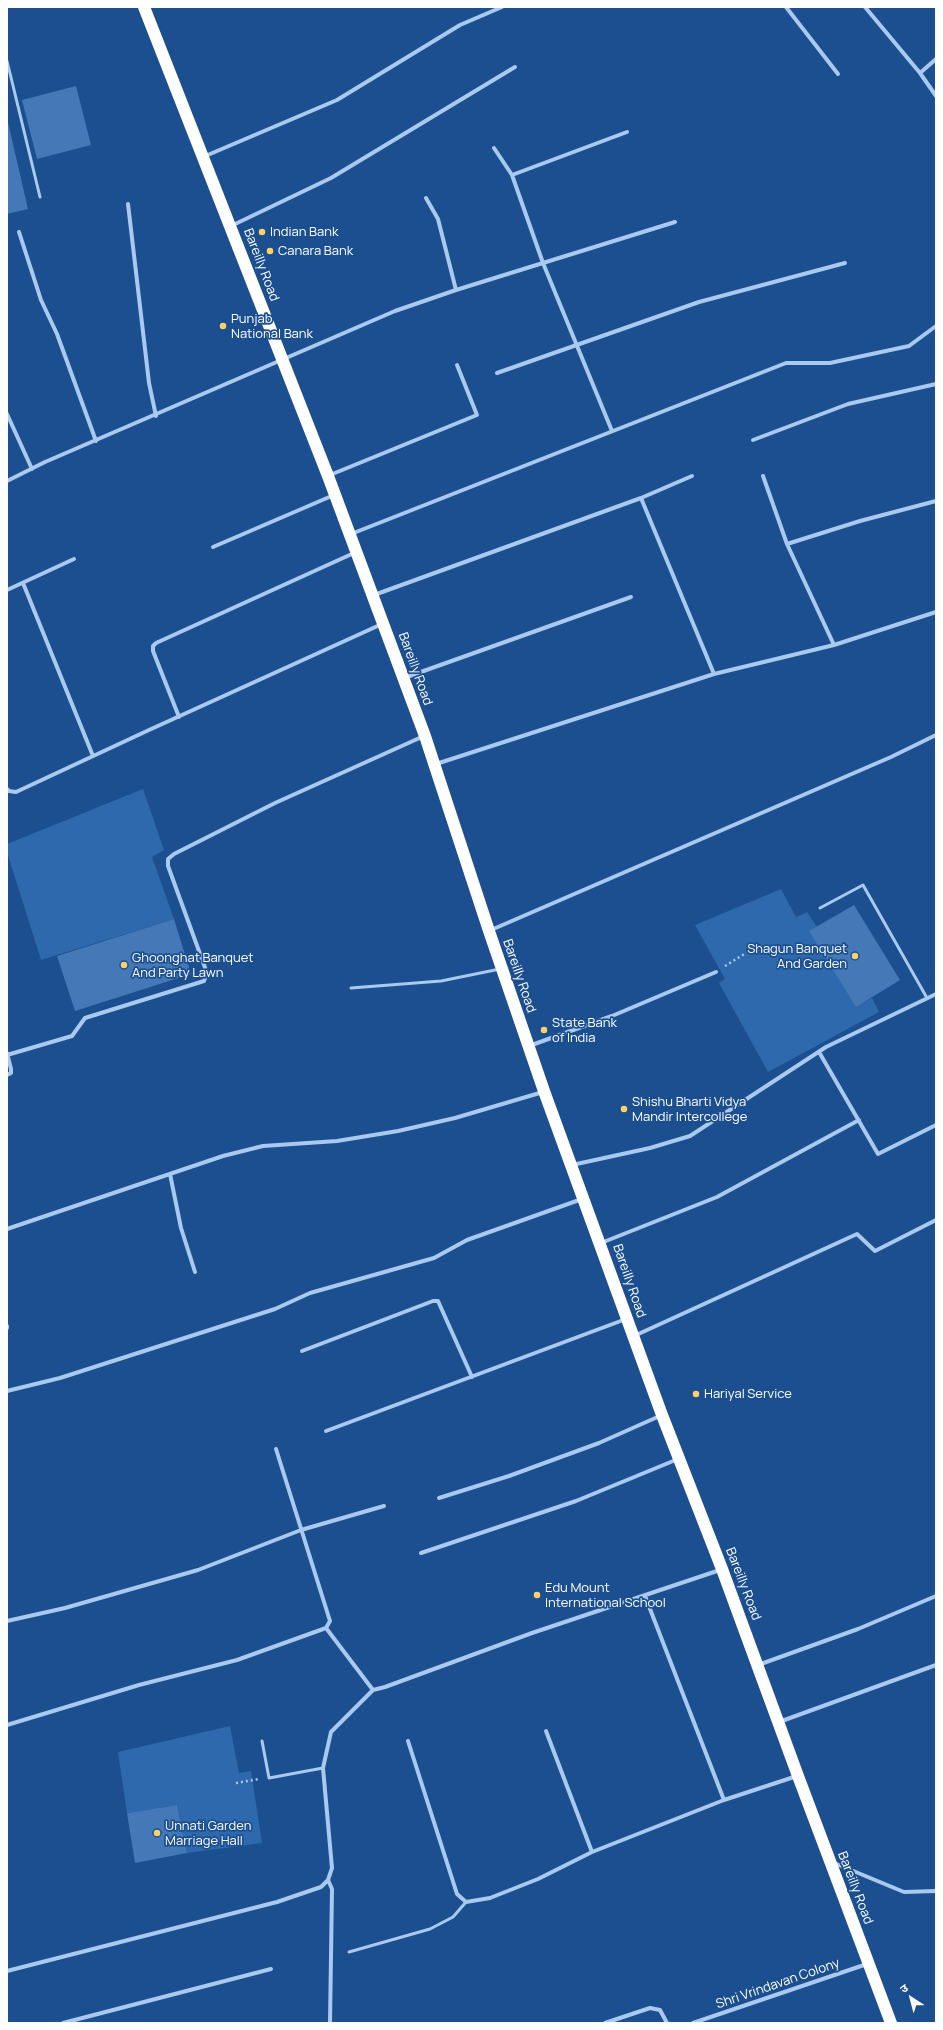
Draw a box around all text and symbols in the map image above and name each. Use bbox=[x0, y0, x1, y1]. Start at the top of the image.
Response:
place label: Indian Bank bbox=[270, 224, 338, 240]
street label: Bareilly Road bbox=[240, 226, 282, 304]
marker: Indian Bank bbox=[257, 227, 267, 237]
place label: Canara Bank bbox=[278, 243, 353, 259]
marker: Canara Bank bbox=[265, 246, 275, 256]
place label: Punjab National Bank bbox=[231, 311, 313, 342]
marker: Punjab National Bank bbox=[218, 321, 228, 331]
street label: Bareilly Road bbox=[395, 630, 435, 708]
street label: Bareilly Road bbox=[499, 937, 539, 1015]
place label: Shagun Banquet And Garden bbox=[747, 941, 847, 972]
place label: Ghoonghat Banquet And Party Lawn bbox=[132, 950, 254, 981]
marker: Shagun Banquet And Garden bbox=[850, 951, 860, 961]
marker: Ghoonghat Banquet And Party Lawn bbox=[119, 960, 129, 970]
place label: State Bank of India bbox=[552, 1015, 617, 1046]
marker: State Bank of India bbox=[539, 1025, 549, 1035]
place label: Shishu Bharti Vidya Mandir Intercollege bbox=[632, 1094, 747, 1125]
marker: Shishu Bharti Vidya Mandir Intercollege bbox=[619, 1104, 629, 1114]
street label: Bareilly Road bbox=[609, 1242, 649, 1320]
place label: Hariyal Service bbox=[704, 1386, 792, 1402]
marker: Hariyal Service bbox=[691, 1389, 701, 1399]
street label: Bareilly Road bbox=[722, 1545, 764, 1623]
place label: Edu Mount International School bbox=[545, 1580, 666, 1611]
marker: Edu Mount International School bbox=[532, 1590, 542, 1600]
place label: Unnati Garden Marriage Hall bbox=[165, 1818, 251, 1849]
marker: Unnati Garden Marriage Hall bbox=[152, 1828, 162, 1838]
street label: Bareilly Road bbox=[834, 1849, 876, 1927]
street label: Shri Vrindavan Colony bbox=[714, 1956, 842, 2012]
north arrow bbox=[891, 1978, 931, 2018]
text: उ bbox=[897, 1980, 911, 1996]

